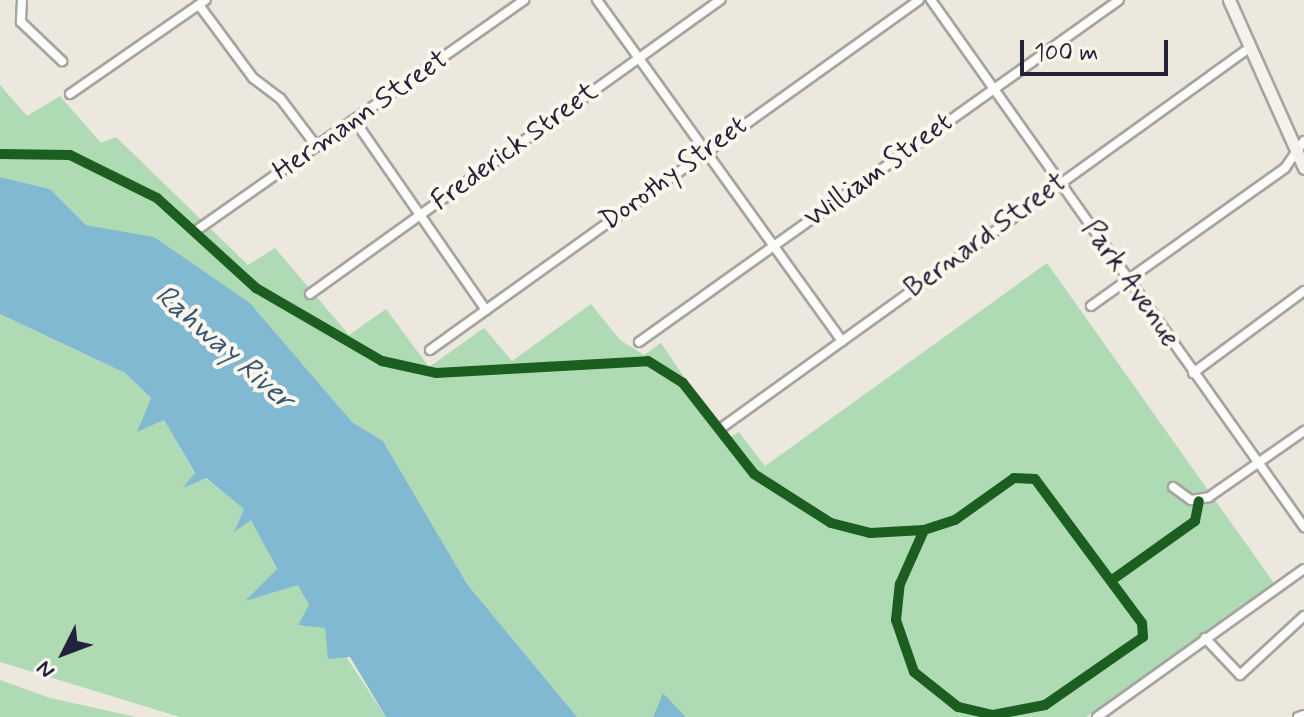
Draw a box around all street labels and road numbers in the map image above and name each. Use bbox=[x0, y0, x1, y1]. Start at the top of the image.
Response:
street label: Hermann Street bbox=[268, 44, 454, 188]
street label: Frederick Street bbox=[425, 75, 605, 219]
street label: William Street bbox=[797, 105, 961, 237]
street label: Dorothy Street bbox=[592, 108, 756, 240]
street label: Bernard Street bbox=[899, 167, 1073, 305]
street label: Park Avenue bbox=[1073, 213, 1187, 355]

